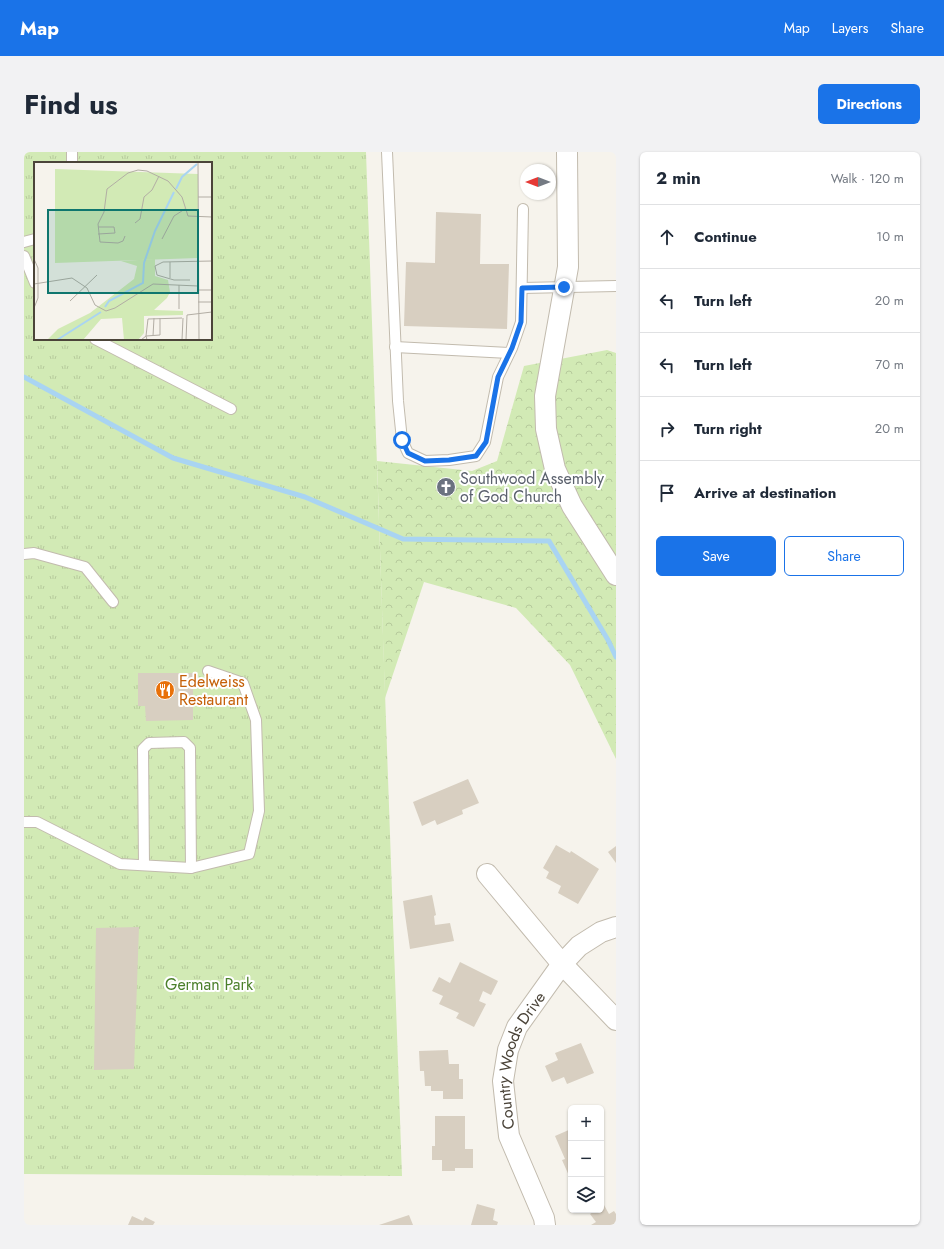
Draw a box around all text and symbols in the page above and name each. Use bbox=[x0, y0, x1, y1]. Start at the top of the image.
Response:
text: Map bbox=[20, 15, 59, 42]
text: Map bbox=[784, 18, 810, 38]
text: Layers bbox=[832, 18, 868, 38]
text: Share bbox=[890, 18, 924, 38]
text: Find us bbox=[24, 84, 118, 125]
button: Directions bbox=[818, 84, 920, 124]
inset map bbox=[34, 162, 212, 340]
north arrow bbox=[520, 164, 556, 200]
text: 2 min bbox=[656, 166, 701, 190]
text: Walk · 120 m bbox=[831, 169, 904, 188]
icon: ahead bbox=[656, 226, 678, 248]
text: Continue bbox=[694, 226, 757, 248]
text: 10 m bbox=[876, 227, 904, 246]
route end bbox=[555, 278, 573, 296]
icon: left bbox=[656, 290, 678, 312]
text: Turn left bbox=[694, 290, 752, 312]
text: 20 m bbox=[875, 291, 904, 310]
icon: left bbox=[656, 354, 678, 376]
text: Turn left bbox=[694, 354, 752, 376]
text: 70 m bbox=[875, 355, 904, 374]
icon: right bbox=[656, 418, 678, 440]
text: Turn right bbox=[694, 418, 762, 440]
text: 20 m bbox=[875, 419, 904, 438]
route start bbox=[393, 431, 411, 449]
place label: Southwood Assembly of God Church bbox=[460, 467, 605, 508]
church icon: Southwood Assembly of God Church bbox=[435, 476, 457, 498]
icon: arrive bbox=[656, 482, 678, 504]
text: Arrive at destination bbox=[694, 482, 836, 504]
button: Save bbox=[656, 536, 776, 576]
button: Share bbox=[784, 536, 904, 576]
place label: Edelweiss Restaurant bbox=[179, 670, 248, 711]
restaurant icon: Edelweiss Restaurant bbox=[154, 679, 176, 701]
park label: German Park bbox=[165, 973, 254, 996]
street label: Country Woods Drive bbox=[492, 987, 551, 1131]
map controls bbox=[568, 1105, 604, 1213]
button: + bbox=[568, 1105, 604, 1141]
button: − bbox=[568, 1141, 604, 1177]
button: layers bbox=[568, 1177, 604, 1213]

